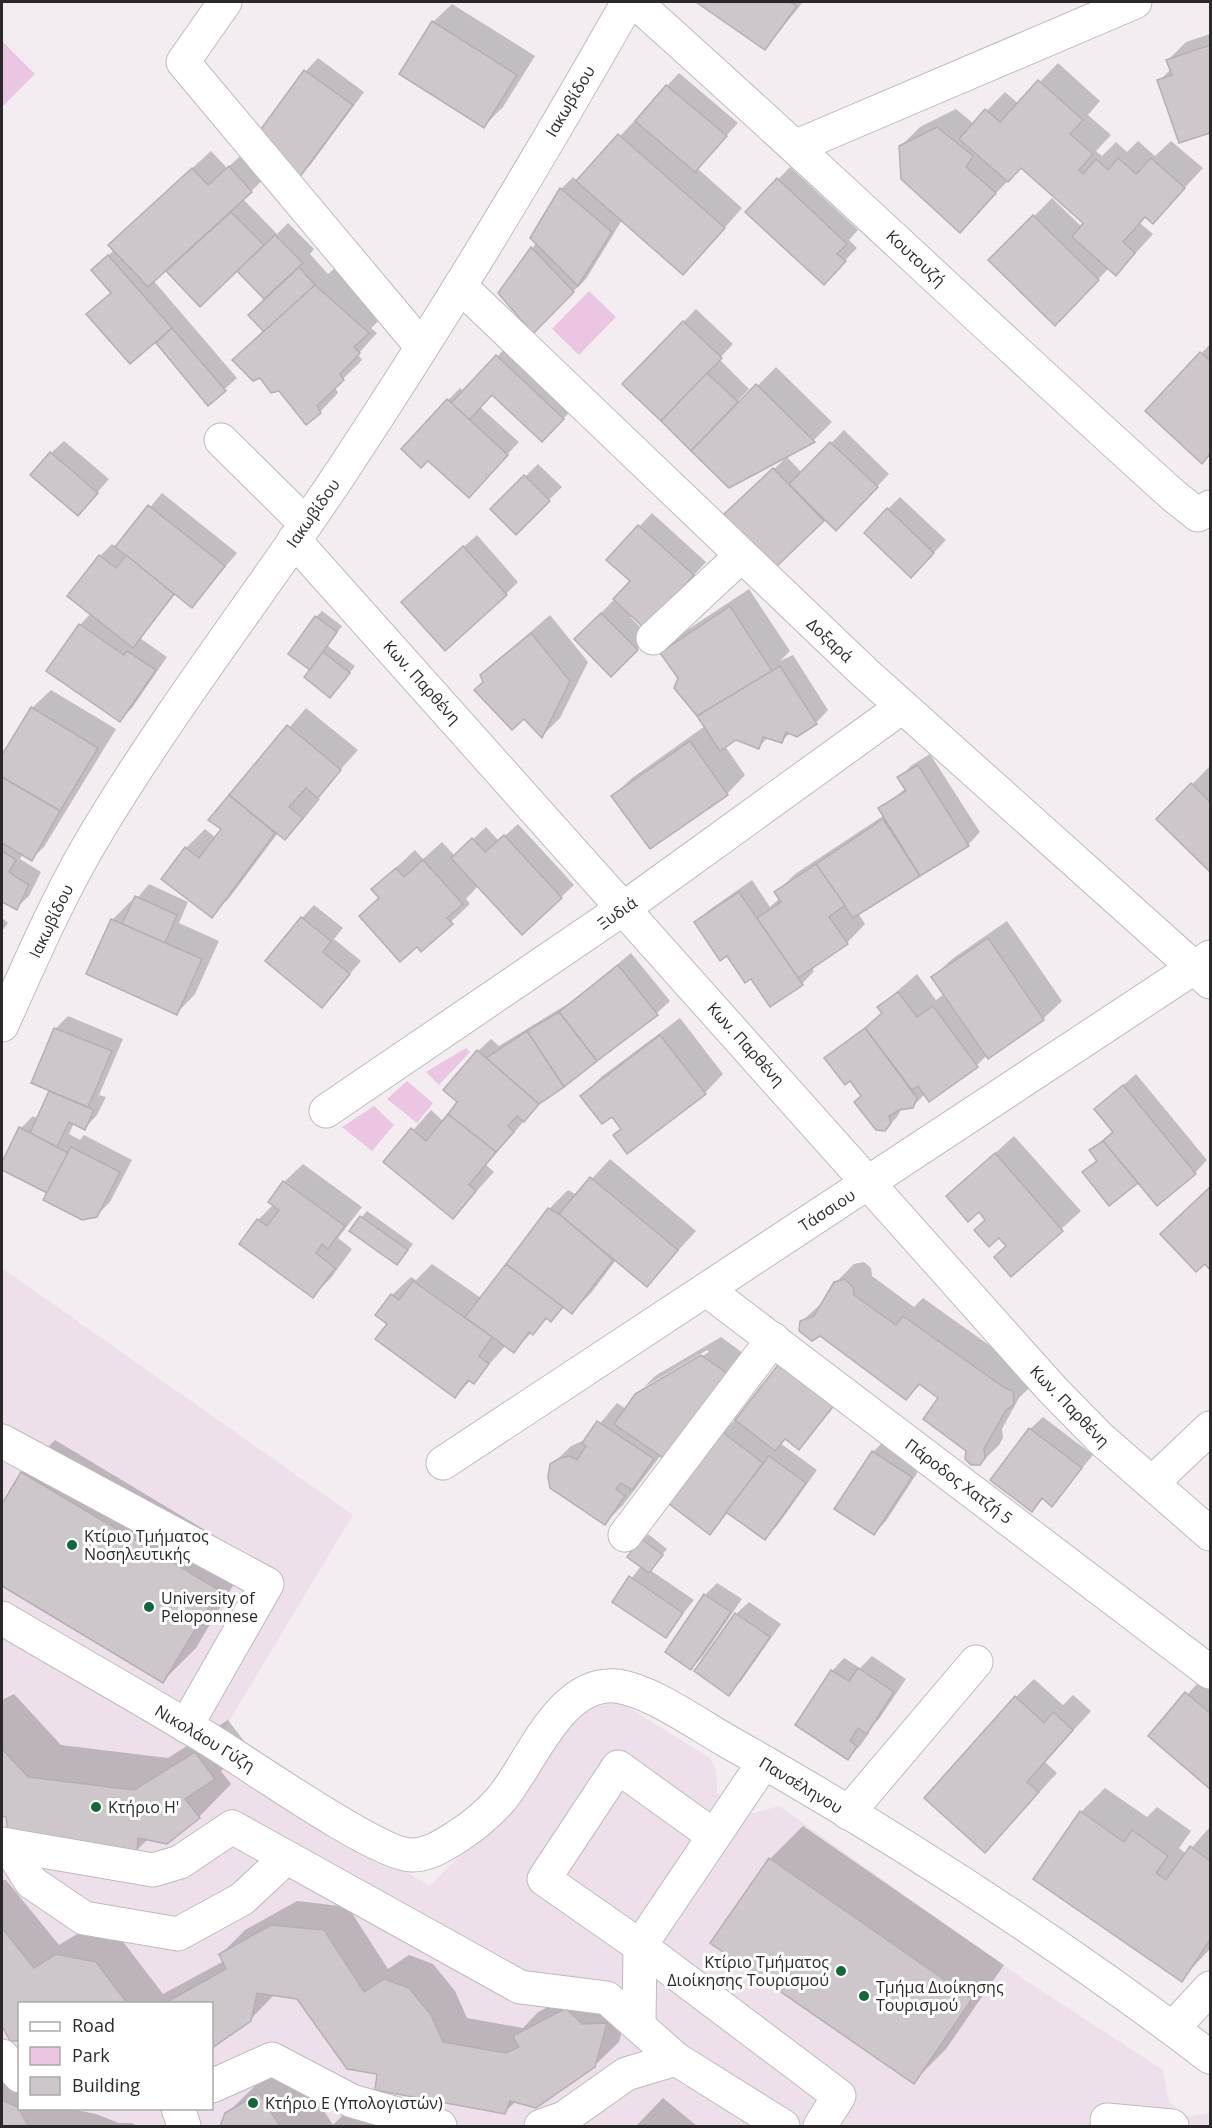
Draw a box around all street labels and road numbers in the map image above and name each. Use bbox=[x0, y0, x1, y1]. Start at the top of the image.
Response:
street label: Ιακωβίδου bbox=[540, 61, 600, 141]
street label: Κουτουζή bbox=[882, 225, 950, 291]
street label: Ιακωβίδου bbox=[281, 474, 345, 552]
street label: Δοξαρά bbox=[802, 613, 858, 667]
street label: Κων. Παρθένη bbox=[378, 635, 466, 729]
street label: Ιακωβίδου bbox=[24, 880, 78, 962]
street label: Ξυδιά bbox=[593, 891, 641, 934]
street label: Κων. Παρθένη bbox=[702, 997, 790, 1091]
street label: Τάσσιου bbox=[795, 1184, 859, 1236]
street label: Κων. Παρθένη bbox=[1025, 1360, 1115, 1452]
street label: Πάροδος Χατζή 5 bbox=[901, 1433, 1017, 1529]
street label: Νικολάου Γύζη bbox=[151, 1699, 259, 1777]
street label: Πανσέληνου bbox=[755, 1751, 847, 1819]

